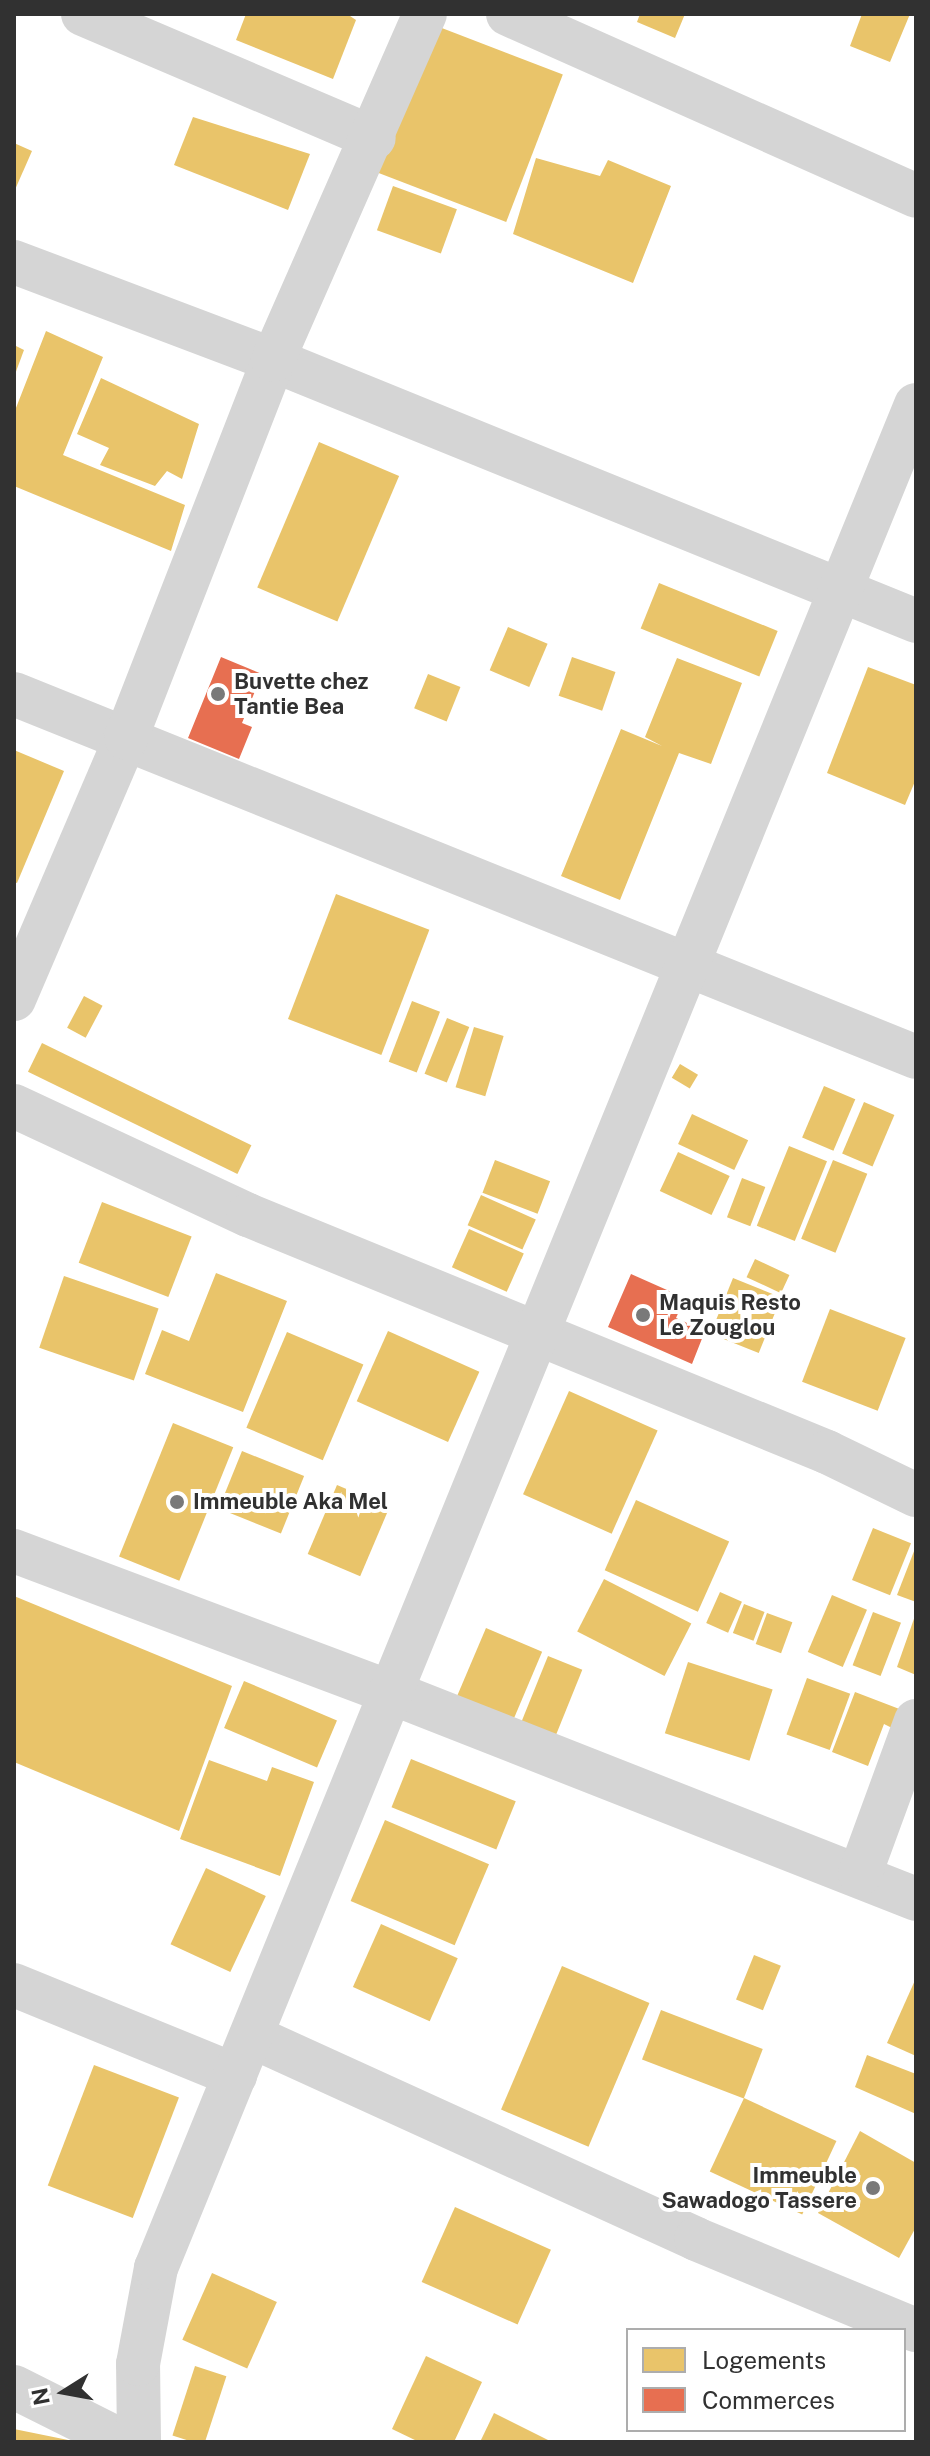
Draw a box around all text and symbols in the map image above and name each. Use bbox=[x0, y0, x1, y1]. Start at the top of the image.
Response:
place label: Buvette chez Tantie Bea bbox=[234, 668, 369, 720]
marker: Buvette chez Tantie Bea bbox=[209, 685, 227, 703]
place label: Maquis Resto Le Zouglou bbox=[659, 1289, 801, 1340]
marker: Maquis Resto Le Zouglou bbox=[634, 1306, 652, 1324]
place label: Immeuble Aka Mel bbox=[193, 1489, 388, 1515]
marker: Immeuble Aka Mel bbox=[168, 1493, 186, 1511]
place label: Immeuble Sawadogo Tassere bbox=[661, 2162, 857, 2214]
marker: Immeuble Sawadogo Tassere bbox=[864, 2179, 882, 2197]
legend bbox=[626, 2328, 906, 2432]
text: Logements bbox=[702, 2346, 826, 2374]
north arrow bbox=[24, 2352, 104, 2432]
text: N bbox=[26, 2386, 55, 2408]
text: Commerces bbox=[702, 2386, 835, 2414]

